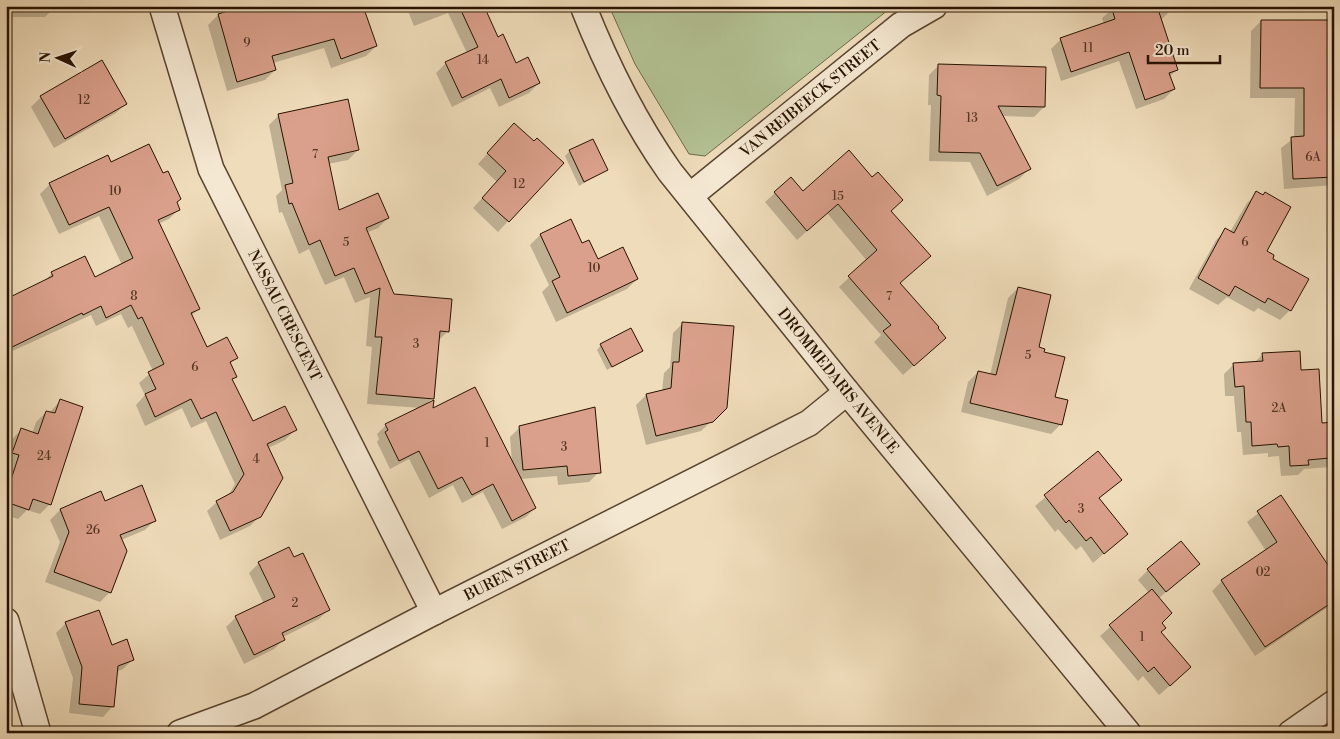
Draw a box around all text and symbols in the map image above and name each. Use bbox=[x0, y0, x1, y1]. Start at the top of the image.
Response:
north arrow bbox=[32, 32, 82, 82]
scale bar bbox=[1148, 32, 1220, 64]
house number: 9 bbox=[243, 36, 251, 51]
street label: VAN REIBEECK STREET bbox=[736, 36, 885, 162]
house number: 11 bbox=[1083, 41, 1094, 56]
text: 20 m bbox=[1155, 41, 1190, 60]
text: N bbox=[37, 51, 55, 63]
house number: 14 bbox=[477, 53, 489, 68]
house number: 12 bbox=[78, 93, 90, 108]
house number: 13 bbox=[966, 111, 978, 126]
house number: 7 bbox=[312, 147, 318, 162]
house number: 6A bbox=[1305, 150, 1322, 165]
house number: 12 bbox=[513, 177, 525, 192]
house number: 10 bbox=[109, 184, 121, 199]
house number: 15 bbox=[832, 189, 844, 204]
house number: 5 bbox=[343, 235, 350, 250]
house number: 6 bbox=[1241, 235, 1249, 250]
street label: NASSAU CRESCENT bbox=[243, 247, 325, 385]
house number: 10 bbox=[588, 261, 600, 276]
house number: 8 bbox=[130, 289, 138, 304]
house number: 7 bbox=[886, 289, 892, 304]
street label: DROMMEDARIS AVENUE bbox=[773, 304, 903, 458]
house number: 3 bbox=[413, 337, 420, 352]
house number: 5 bbox=[1025, 348, 1032, 363]
house number: 6 bbox=[191, 360, 199, 375]
house number: 2A bbox=[1271, 401, 1287, 416]
house number: 1 bbox=[484, 436, 490, 451]
house number: 3 bbox=[561, 440, 568, 455]
house number: 24 bbox=[37, 449, 51, 464]
house number: 4 bbox=[252, 452, 260, 467]
house number: 3 bbox=[1078, 502, 1085, 517]
house number: 26 bbox=[86, 523, 100, 538]
street label: BUREN STREET bbox=[460, 536, 574, 606]
house number: 02 bbox=[1256, 565, 1270, 580]
house number: 2 bbox=[292, 596, 299, 611]
house number: 1 bbox=[1139, 630, 1145, 645]

